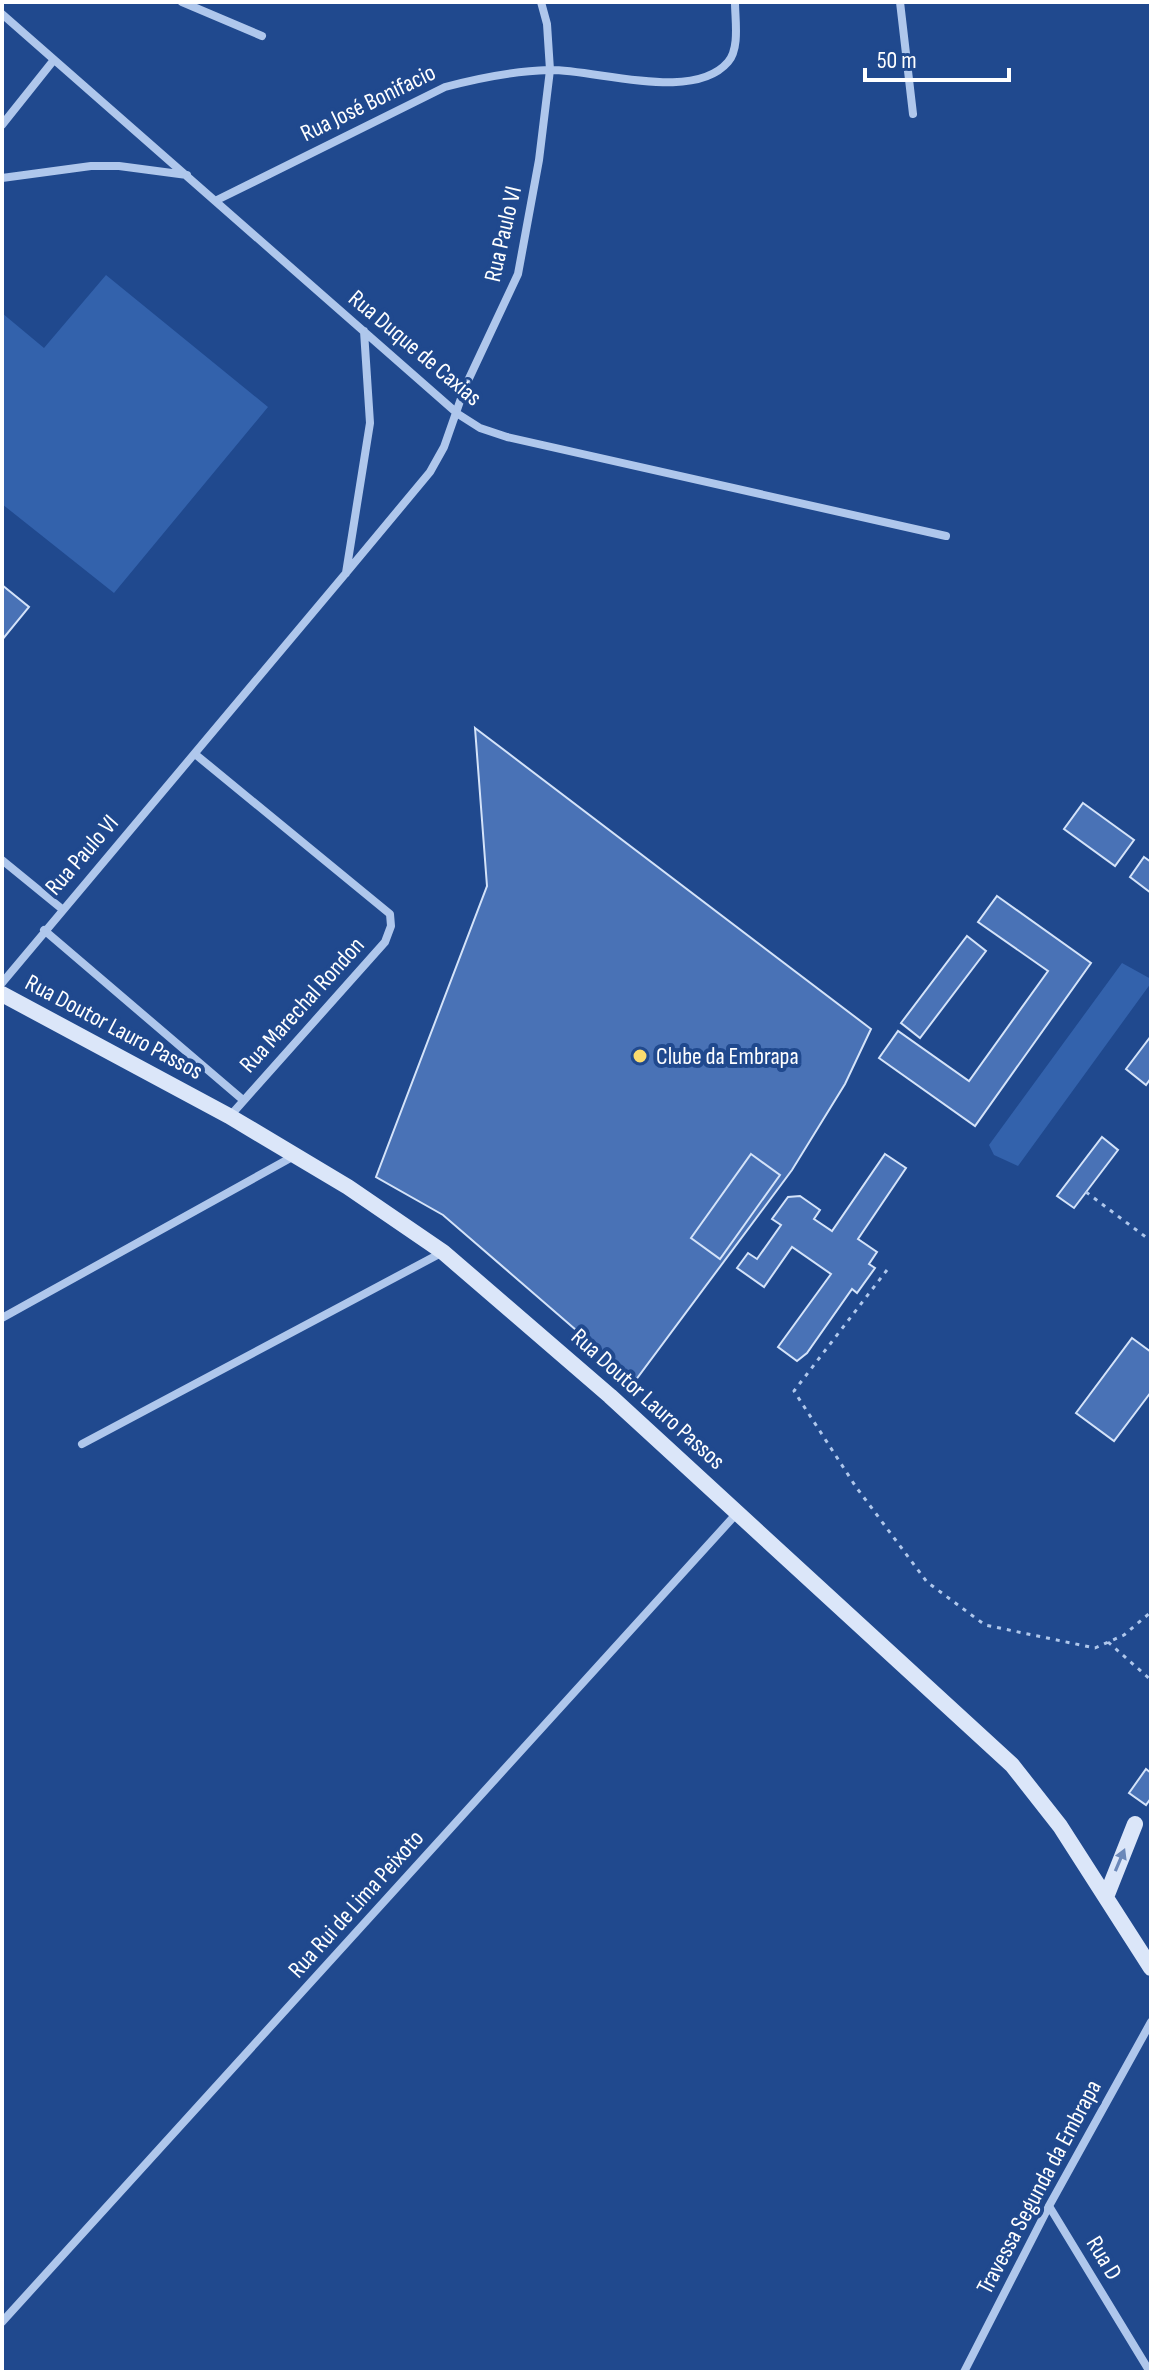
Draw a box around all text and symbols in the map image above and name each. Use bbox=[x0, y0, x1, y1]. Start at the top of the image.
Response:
scale bar bbox=[865, 32, 1009, 82]
text: 50 m bbox=[877, 46, 917, 75]
street label: Rua José Bonifacio bbox=[296, 58, 440, 148]
street label: Rua Paulo VI bbox=[478, 183, 528, 285]
street label: Rua Duque de Caxias bbox=[343, 284, 487, 412]
street label: Rua Paulo VI bbox=[39, 809, 125, 901]
street label: Rua Marechal Rondon bbox=[234, 931, 370, 1079]
street label: Rua Doutor Lauro Passos bbox=[20, 968, 208, 1086]
place label: Clube da Embrapa bbox=[656, 1042, 799, 1071]
marker: Clube da Embrapa bbox=[631, 1047, 649, 1065]
street label: Rua Doutor Lauro Passos bbox=[565, 1322, 731, 1476]
street label: Rua Rui de Lima Peixoto bbox=[282, 1824, 430, 1984]
one-way arrow bbox=[1113, 1848, 1126, 1872]
street label: Travessa Segunda da Embrapa bbox=[970, 2075, 1108, 2299]
street label: Rua D bbox=[1080, 2231, 1128, 2285]

